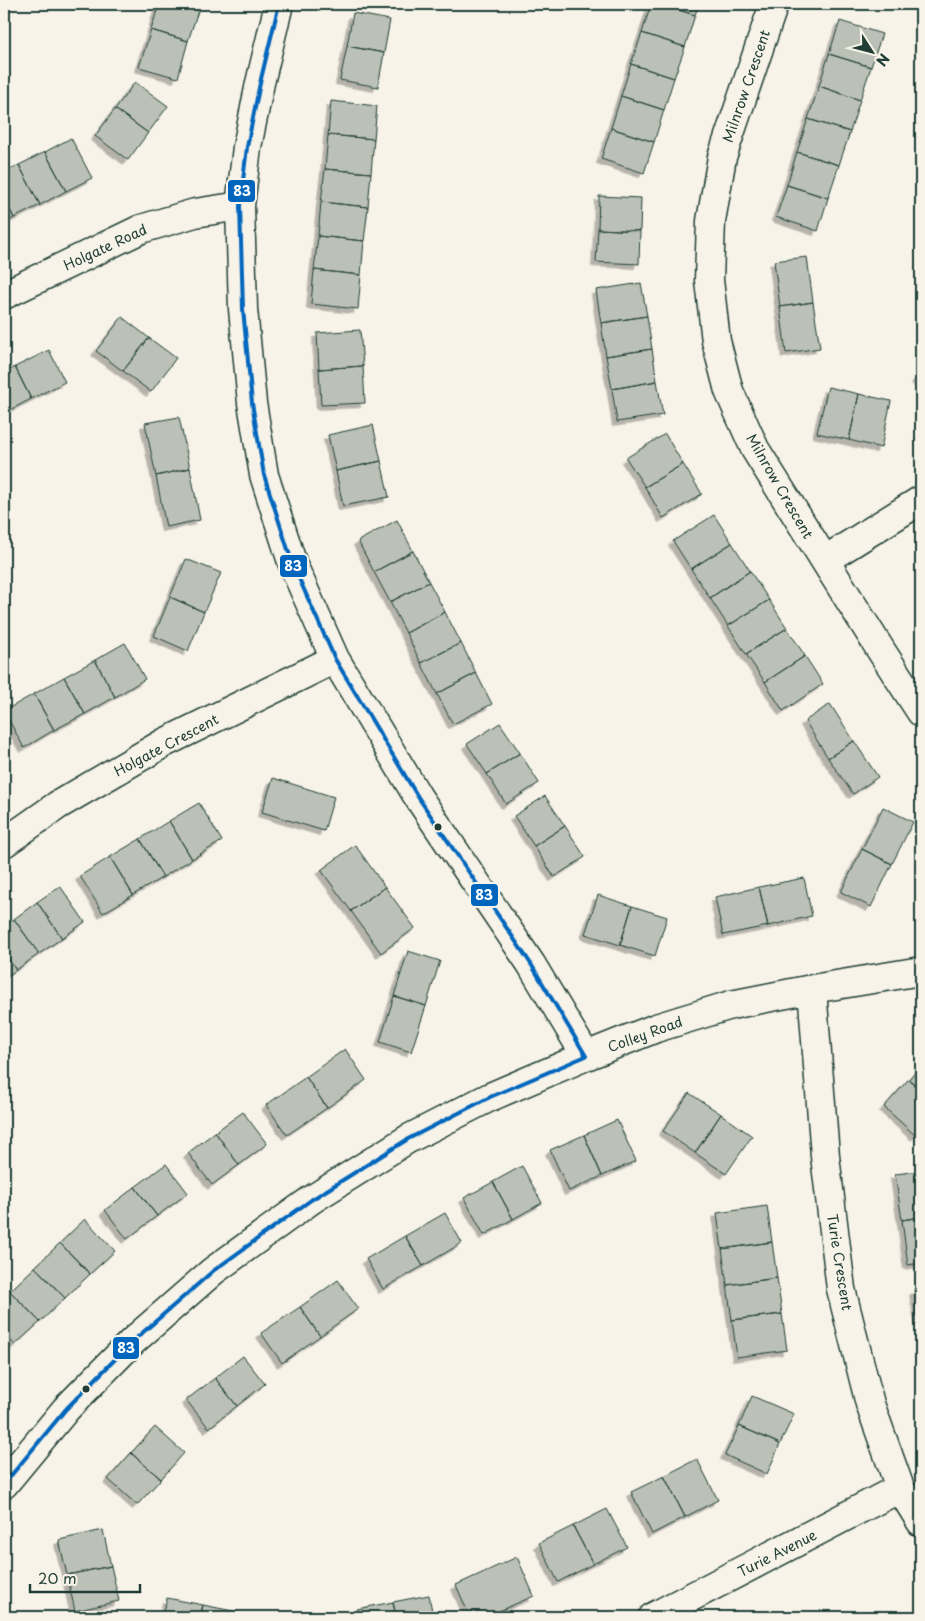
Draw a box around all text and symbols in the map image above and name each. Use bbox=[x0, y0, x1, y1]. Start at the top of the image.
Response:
street label: Milnrow Crescent bbox=[717, 27, 775, 145]
north arrow bbox=[848, 28, 898, 78]
text: N bbox=[871, 49, 895, 71]
line badge: 83 bbox=[227, 179, 256, 203]
text: 83 bbox=[233, 180, 251, 201]
street label: Holgate Road bbox=[60, 218, 150, 276]
street label: Milnrow Crescent bbox=[741, 430, 819, 543]
line badge: 83 bbox=[279, 554, 308, 578]
text: 83 bbox=[284, 555, 302, 576]
street label: Holgate Crescent bbox=[110, 708, 222, 781]
unlabelled marker bbox=[433, 822, 443, 832]
line badge: 83 bbox=[470, 883, 499, 907]
text: 83 bbox=[475, 884, 493, 905]
street label: Colley Road bbox=[605, 1011, 685, 1057]
street label: Turie Crescent bbox=[822, 1212, 858, 1312]
line badge: 83 bbox=[112, 1336, 140, 1360]
text: 83 bbox=[117, 1337, 135, 1358]
unlabelled marker bbox=[81, 1384, 91, 1394]
street label: Turie Avenue bbox=[734, 1524, 821, 1582]
scale bar bbox=[30, 1561, 140, 1593]
text: 20 m bbox=[38, 1566, 77, 1589]

